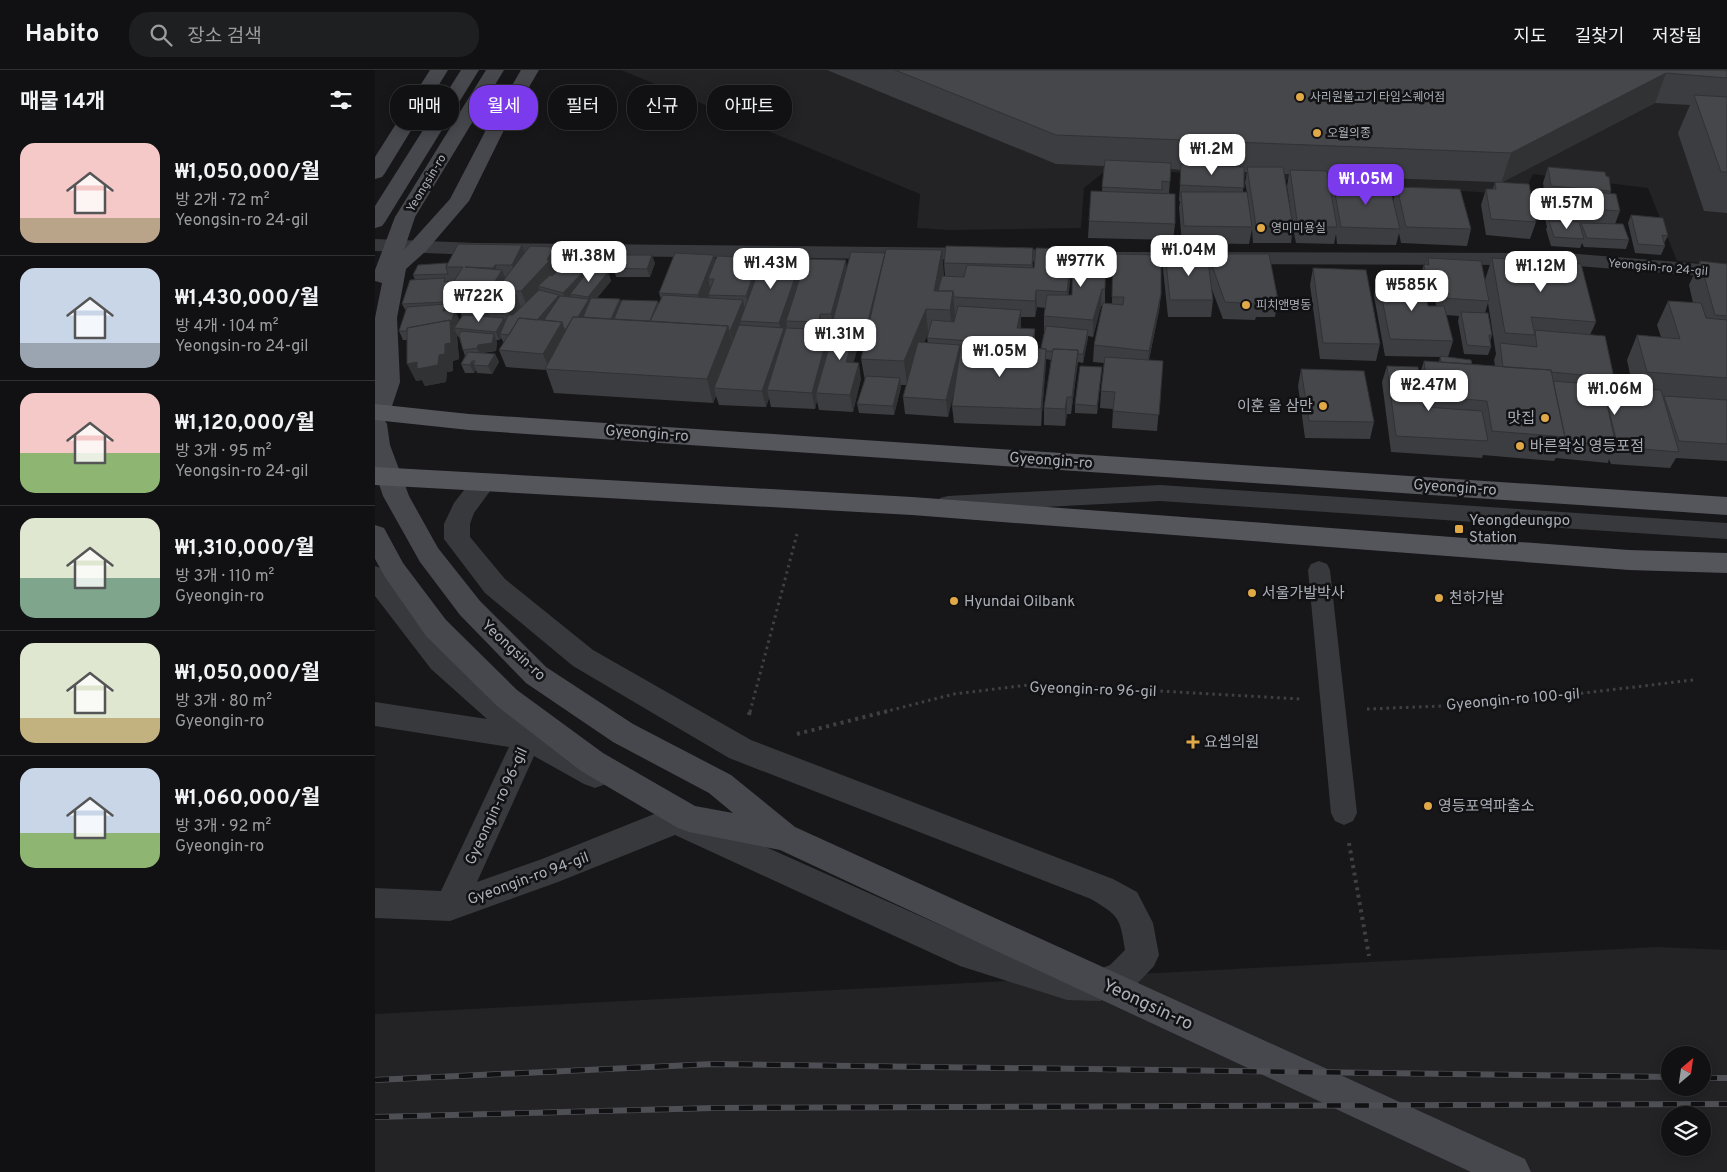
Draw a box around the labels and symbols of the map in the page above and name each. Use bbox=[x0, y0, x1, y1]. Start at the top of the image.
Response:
place label: 사리원불고기 타임스퀘어점 bbox=[1310, 90, 1445, 106]
marker: 사리원불고기 타임스퀘어점 bbox=[1294, 91, 1306, 103]
place label: 오월의종 bbox=[1327, 126, 1371, 142]
marker: 오월의종 bbox=[1311, 127, 1323, 139]
pin: ₩1.2M bbox=[1177, 134, 1247, 176]
street label: Yeongsin-ro bbox=[403, 151, 451, 215]
pin: ₩1.05M bbox=[1325, 164, 1407, 206]
pin: ₩1.57M bbox=[1526, 188, 1608, 230]
place label: 영미미용실 bbox=[1271, 221, 1326, 237]
marker: 영미미용실 bbox=[1255, 222, 1267, 234]
pin: ₩1.04M bbox=[1148, 234, 1230, 277]
pin: ₩1.38M bbox=[548, 240, 630, 283]
pin: ₩977K bbox=[1046, 246, 1116, 288]
pin: ₩1.43M bbox=[730, 248, 812, 290]
pin: ₩1.12M bbox=[1500, 250, 1582, 293]
street label: Yeongsin-ro 24-gil bbox=[1607, 256, 1708, 280]
pin: ₩585K bbox=[1377, 270, 1447, 312]
pin: ₩722K bbox=[444, 280, 514, 323]
place label: 피치앤명동 bbox=[1256, 298, 1311, 314]
marker: 피치앤명동 bbox=[1240, 299, 1252, 311]
pin: ₩1.31M bbox=[799, 318, 881, 361]
pin: ₩1.05M bbox=[959, 336, 1041, 378]
pin: ₩2.47M bbox=[1388, 370, 1470, 412]
pin: ₩1.06M bbox=[1574, 374, 1656, 416]
place label: 이훈 올 삼만 bbox=[1237, 398, 1313, 417]
marker: 이훈 올 삼만 bbox=[1317, 400, 1329, 412]
place label: 맛집 bbox=[1507, 410, 1535, 429]
marker: 맛집 bbox=[1539, 412, 1551, 424]
street label: Gyeongin-ro bbox=[605, 422, 689, 447]
place label: 바른왁싱 영등포점 bbox=[1530, 438, 1644, 457]
marker: 바른왁싱 영등포점 bbox=[1514, 440, 1526, 452]
street label: Gyeongin-ro bbox=[1009, 449, 1093, 474]
street label: Gyeongin-ro bbox=[1413, 476, 1497, 501]
place label: Yeongdeungpo Station bbox=[1469, 512, 1570, 548]
marker: Yeongdeungpo Station bbox=[1453, 523, 1465, 535]
place label: 서울가발박사 bbox=[1262, 585, 1345, 604]
marker: 서울가발박사 bbox=[1246, 587, 1258, 599]
place label: 천하가발 bbox=[1449, 589, 1504, 609]
marker: 천하가발 bbox=[1433, 592, 1445, 604]
place label: Hyundai Oilbank bbox=[964, 593, 1075, 612]
marker: Hyundai Oilbank bbox=[948, 595, 960, 607]
street label: Yeongsin-ro bbox=[477, 617, 549, 686]
street label: Gyeongin-ro 96-gil bbox=[1029, 679, 1157, 702]
street label: Gyeongin-ro 100-gil bbox=[1445, 685, 1581, 716]
place label: 요셉의원 bbox=[1204, 734, 1259, 753]
marker: 요셉의원 bbox=[1186, 735, 1200, 749]
street label: Gyeongin-ro 96-gil bbox=[462, 745, 533, 868]
place label: 영등포역파출소 bbox=[1438, 798, 1535, 817]
marker: 영등포역파출소 bbox=[1422, 800, 1434, 812]
street label: Gyeongin-ro 94-gil bbox=[465, 849, 592, 910]
street label: Yeongsin-ro bbox=[1098, 974, 1196, 1036]
north arrow bbox=[1661, 1046, 1711, 1096]

